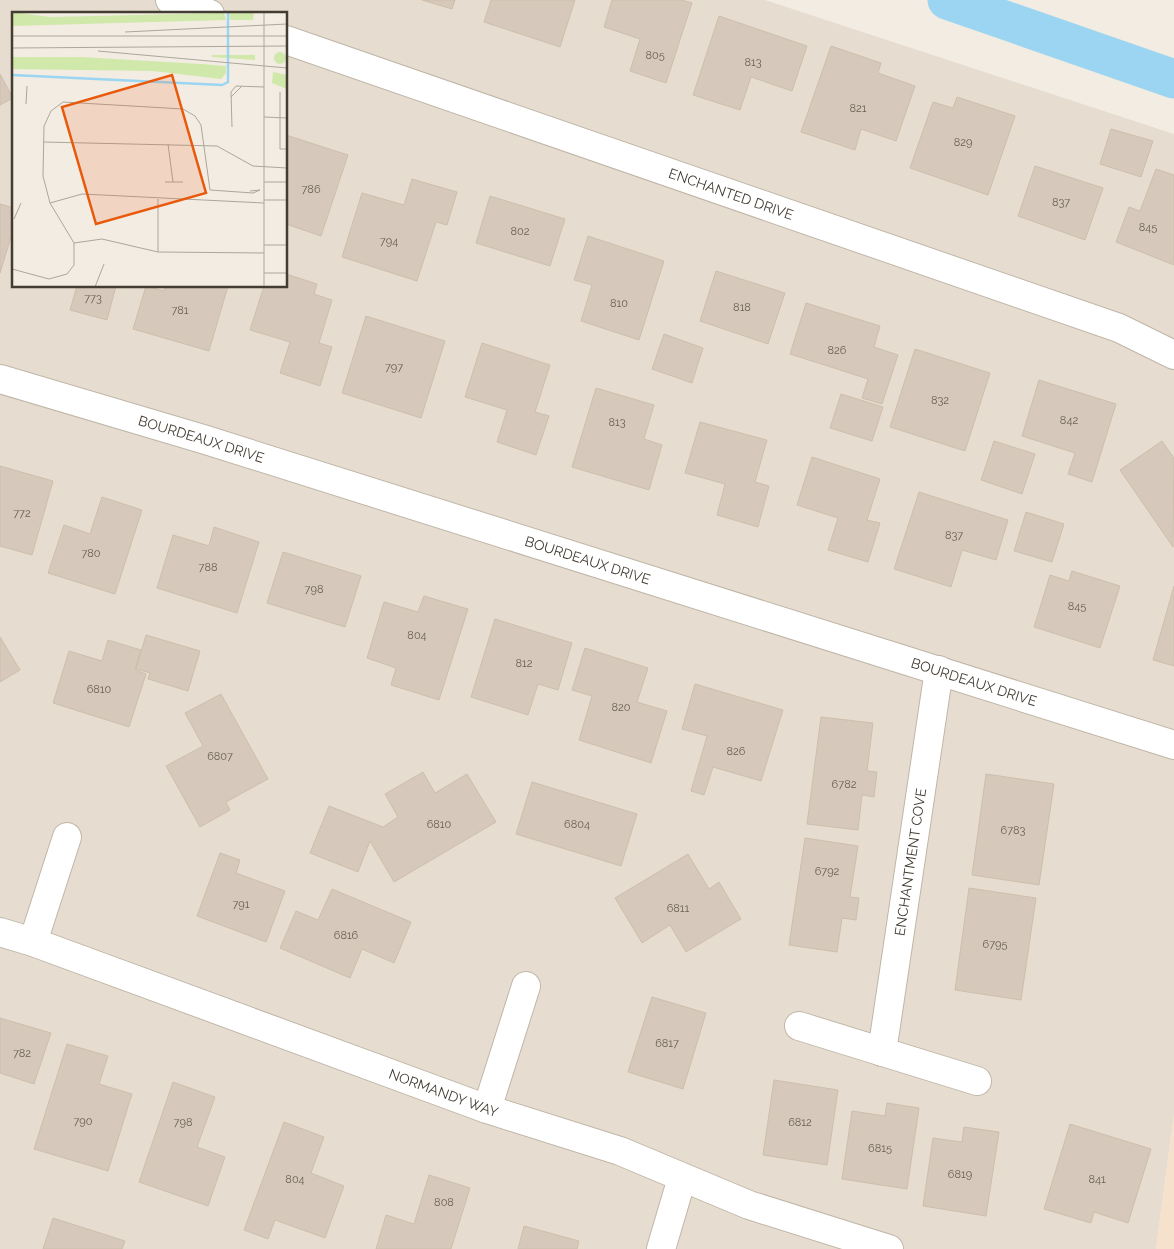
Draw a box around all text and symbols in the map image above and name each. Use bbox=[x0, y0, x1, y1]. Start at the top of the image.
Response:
inset map bbox=[12, 12, 288, 288]
house number: 805 bbox=[645, 49, 665, 62]
house number: 813 bbox=[744, 56, 762, 69]
house number: 821 bbox=[850, 102, 867, 115]
house number: 829 bbox=[954, 136, 972, 149]
street label: ENCHANTED DRIVE bbox=[667, 165, 796, 223]
house number: 786 bbox=[301, 183, 321, 196]
house number: 837 bbox=[1052, 196, 1070, 209]
house number: 845 bbox=[1139, 221, 1157, 234]
house number: 802 bbox=[511, 225, 530, 238]
house number: 794 bbox=[380, 235, 398, 248]
house number: 773 bbox=[84, 292, 102, 305]
house number: 810 bbox=[610, 297, 628, 310]
house number: 818 bbox=[733, 301, 751, 314]
house number: 781 bbox=[171, 304, 189, 317]
house number: 826 bbox=[828, 344, 847, 357]
house number: 797 bbox=[385, 361, 403, 374]
house number: 832 bbox=[931, 394, 949, 407]
street label: BOURDEAUX DRIVE bbox=[136, 412, 266, 466]
house number: 842 bbox=[1060, 414, 1078, 427]
house number: 813 bbox=[608, 416, 626, 429]
house number: 772 bbox=[13, 507, 31, 520]
house number: 837 bbox=[945, 529, 963, 542]
street label: BOURDEAUX DRIVE bbox=[523, 533, 652, 588]
house number: 780 bbox=[81, 547, 101, 560]
house number: 788 bbox=[199, 561, 217, 574]
house number: 798 bbox=[305, 583, 323, 596]
house number: 845 bbox=[1068, 600, 1086, 613]
house number: 804 bbox=[407, 629, 427, 642]
street label: BOURDEAUX DRIVE bbox=[909, 655, 1039, 709]
house number: 812 bbox=[516, 657, 533, 670]
house number: 6810 bbox=[87, 683, 112, 696]
house number: 820 bbox=[612, 701, 631, 714]
house number: 826 bbox=[727, 745, 746, 758]
house number: 6807 bbox=[207, 750, 233, 763]
house number: 6782 bbox=[832, 778, 857, 791]
street label: ENCHANTMENT COVE bbox=[891, 787, 929, 937]
house number: 6810 bbox=[427, 818, 452, 831]
house number: 6804 bbox=[564, 818, 590, 831]
house number: 6783 bbox=[1001, 824, 1026, 837]
house number: 6792 bbox=[815, 865, 840, 878]
house number: 791 bbox=[232, 898, 250, 911]
house number: 6811 bbox=[667, 902, 690, 915]
house number: 6816 bbox=[334, 929, 359, 942]
house number: 6795 bbox=[983, 938, 1007, 951]
house number: 6817 bbox=[655, 1037, 679, 1050]
house number: 782 bbox=[13, 1047, 31, 1060]
street label: NORMANDY WAY bbox=[387, 1066, 500, 1120]
house number: 790 bbox=[73, 1115, 93, 1128]
house number: 798 bbox=[174, 1116, 192, 1129]
house number: 6812 bbox=[788, 1116, 812, 1129]
house number: 6815 bbox=[868, 1142, 892, 1155]
house number: 6819 bbox=[948, 1168, 972, 1181]
house number: 804 bbox=[285, 1173, 305, 1186]
house number: 841 bbox=[1088, 1173, 1106, 1186]
house number: 808 bbox=[434, 1196, 454, 1209]

